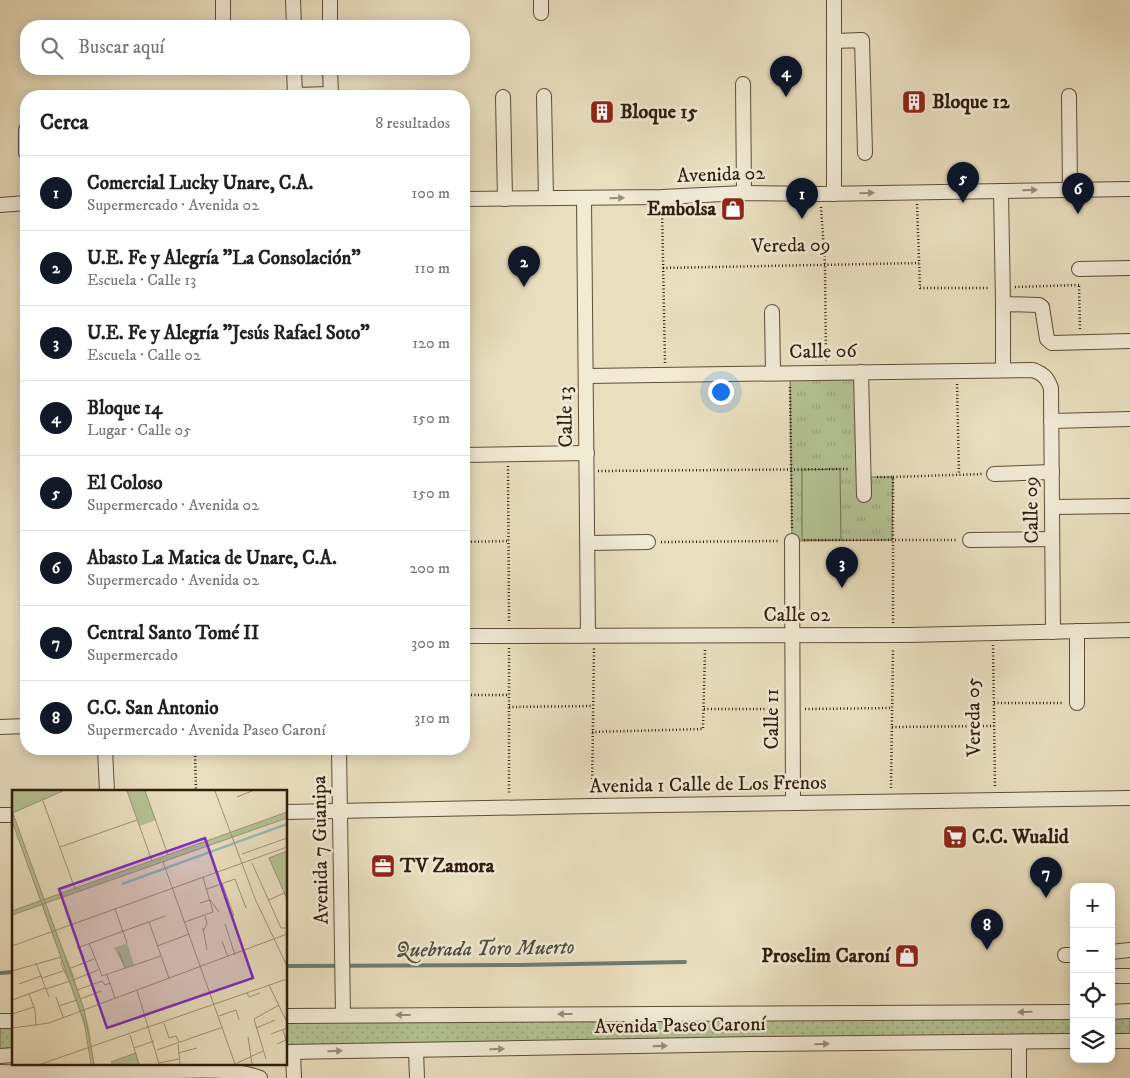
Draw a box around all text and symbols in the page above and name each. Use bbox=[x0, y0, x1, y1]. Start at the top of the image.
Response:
search box bbox=[20, 20, 470, 75]
icon: search bbox=[38, 34, 66, 62]
text: Buscar aquí bbox=[78, 36, 164, 59]
pin: 4 bbox=[770, 56, 802, 97]
building icon: Bloque 12 bbox=[901, 89, 927, 115]
place label: Bloque 12 bbox=[932, 90, 1011, 115]
building icon: Bloque 15 bbox=[589, 99, 615, 125]
place label: Bloque 15 bbox=[620, 100, 698, 125]
text: Cerca bbox=[40, 110, 88, 136]
text: 8 resultados bbox=[375, 113, 450, 133]
street label: Avenida 02 bbox=[676, 161, 766, 189]
pin: 5 bbox=[947, 162, 979, 203]
text: Comercial Lucky Unare, C.A. bbox=[87, 172, 313, 195]
pin: 6 bbox=[1062, 173, 1094, 214]
pin: 1 bbox=[786, 178, 818, 219]
text: 1 bbox=[53, 183, 59, 203]
text: 100 m bbox=[412, 183, 450, 203]
one-way arrow bbox=[1022, 186, 1038, 194]
one-way arrow bbox=[860, 189, 876, 197]
one-way arrow bbox=[610, 193, 626, 201]
text: Supermercado · Avenida 02 bbox=[87, 195, 259, 215]
shop icon: Embolsa bbox=[720, 196, 746, 222]
place label: Embolsa bbox=[647, 197, 716, 222]
street label: Vereda 09 bbox=[750, 233, 831, 259]
pin: 2 bbox=[508, 246, 540, 287]
text: U.E. Fe y Alegría "La Consolación" bbox=[87, 247, 361, 270]
text: 2 bbox=[52, 258, 60, 278]
text: 110 m bbox=[414, 258, 450, 278]
text: Escuela · Calle 13 bbox=[87, 270, 196, 290]
text: U.E. Fe y Alegría "Jesús Rafael Soto" bbox=[87, 322, 370, 345]
text: 3 bbox=[53, 333, 59, 353]
text: 120 m bbox=[412, 333, 450, 353]
street label: Calle 06 bbox=[789, 339, 858, 365]
text: Escuela · Calle 02 bbox=[87, 345, 201, 365]
your location bbox=[708, 379, 734, 405]
street label: Calle 13 bbox=[553, 386, 579, 448]
text: Bloque 14 bbox=[87, 397, 162, 420]
text: 4 bbox=[51, 408, 61, 428]
text: 150 m bbox=[412, 408, 450, 428]
text: Lugar · Calle 05 bbox=[87, 420, 191, 440]
text: El Coloso bbox=[87, 472, 163, 495]
street label: Calle 09 bbox=[1019, 476, 1045, 544]
text: 5 bbox=[52, 483, 60, 503]
text: 150 m bbox=[412, 483, 450, 503]
text: Supermercado · Avenida 02 bbox=[87, 495, 259, 515]
text: Abasto La Matica de Unare, C.A. bbox=[87, 547, 337, 570]
pin: 3 bbox=[826, 547, 858, 588]
text: 6 bbox=[52, 558, 60, 578]
text: 200 m bbox=[409, 558, 450, 578]
text: Supermercado · Avenida 02 bbox=[87, 570, 259, 590]
street label: Calle 02 bbox=[764, 603, 831, 628]
text: Central Santo Tomé II bbox=[87, 622, 259, 645]
text: 7 bbox=[52, 633, 60, 653]
text: 300 m bbox=[411, 633, 450, 653]
text: Supermercado bbox=[87, 645, 178, 665]
street label: Vereda 05 bbox=[961, 677, 987, 758]
street label: Calle 11 bbox=[760, 689, 785, 750]
text: C.C. San Antonio bbox=[87, 697, 219, 720]
text: 8 bbox=[52, 708, 60, 728]
text: 310 m bbox=[414, 708, 450, 728]
text: Supermercado · Avenida Paseo Caroní bbox=[87, 720, 326, 740]
street label: Avenida 1 Calle de Los Frenos bbox=[589, 770, 827, 800]
street label: Avenida 7 Guanipa bbox=[307, 775, 335, 925]
inset map bbox=[12, 790, 288, 1066]
supermarket icon: C.C. Wualid bbox=[942, 824, 968, 850]
place label: C.C. Wualid bbox=[972, 825, 1070, 850]
office icon: TV Zamora bbox=[370, 853, 396, 879]
place label: TV Zamora bbox=[399, 854, 495, 879]
pin: 7 bbox=[1030, 857, 1062, 898]
map controls bbox=[1070, 883, 1115, 1063]
button: + bbox=[1070, 883, 1115, 928]
pin: 8 bbox=[971, 909, 1003, 950]
button: − bbox=[1070, 928, 1115, 973]
water label: Quebrada Toro Muerto bbox=[395, 934, 575, 964]
shop icon: Proselim Caroní bbox=[894, 943, 920, 969]
place label: Proselim Caroní bbox=[761, 944, 892, 969]
button: locate bbox=[1070, 973, 1115, 1018]
one-way arrow bbox=[1017, 1008, 1033, 1016]
one-way arrow bbox=[557, 1010, 573, 1018]
one-way arrow bbox=[394, 1011, 410, 1019]
street label: Avenida Paseo Caroní bbox=[594, 1012, 767, 1040]
button: layers bbox=[1070, 1018, 1115, 1063]
one-way arrow bbox=[815, 1040, 831, 1048]
one-way arrow bbox=[652, 1042, 668, 1050]
one-way arrow bbox=[490, 1045, 506, 1053]
one-way arrow bbox=[327, 1047, 343, 1055]

